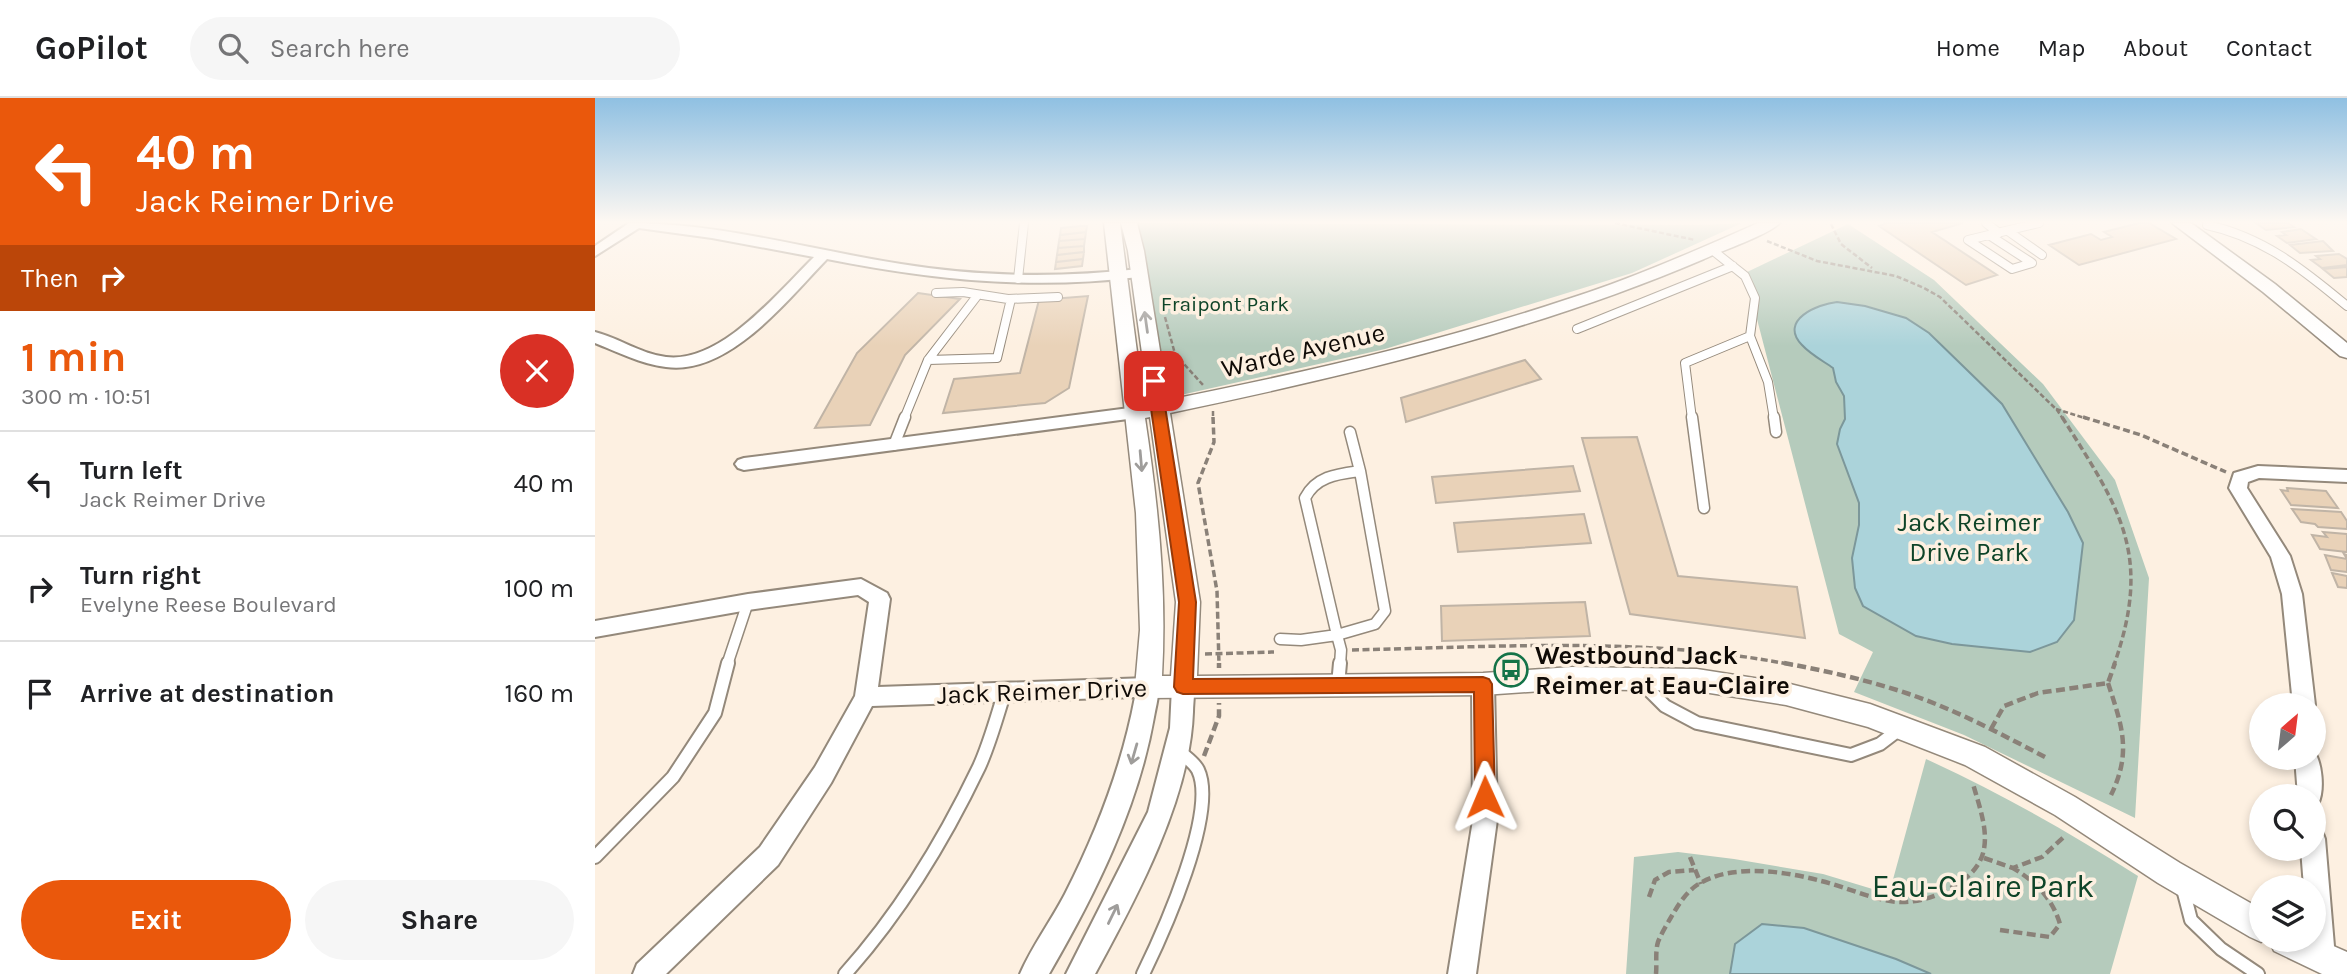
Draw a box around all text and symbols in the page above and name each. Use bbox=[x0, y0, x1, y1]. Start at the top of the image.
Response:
search box bbox=[190, 17, 680, 80]
text: GoPilot bbox=[35, 29, 148, 67]
icon: search bbox=[214, 29, 252, 67]
text: Search here bbox=[270, 33, 410, 64]
text: Home bbox=[1936, 34, 2000, 62]
text: Map bbox=[2038, 34, 2085, 62]
text: About bbox=[2123, 34, 2188, 62]
text: Contact bbox=[2226, 34, 2312, 62]
text: 40 m bbox=[136, 124, 255, 181]
icon: left bbox=[21, 126, 112, 217]
text: Jack Reimer Drive bbox=[136, 183, 395, 220]
icon: right bbox=[93, 259, 131, 297]
text: Then bbox=[21, 263, 79, 294]
park label: Fraipont Park bbox=[1161, 292, 1289, 316]
one-way arrow bbox=[1139, 311, 1152, 334]
street label: Warde Avenue bbox=[1218, 317, 1388, 384]
text: 1 min bbox=[21, 332, 126, 382]
button: close bbox=[500, 334, 574, 408]
pin bbox=[1124, 351, 1184, 411]
icon: arrive bbox=[1135, 362, 1173, 400]
text: 300 m · 10:51 bbox=[21, 383, 151, 410]
one-way arrow bbox=[1135, 449, 1148, 472]
text: Turn left bbox=[80, 455, 182, 486]
icon: left bbox=[21, 465, 59, 503]
text: 40 m bbox=[514, 468, 574, 499]
text: Jack Reimer Drive bbox=[80, 486, 266, 513]
park label: Jack Reimer Drive Park bbox=[1897, 507, 2041, 568]
text: Turn right bbox=[80, 560, 201, 591]
icon: right bbox=[21, 570, 59, 608]
text: 100 m bbox=[504, 573, 574, 604]
text: Evelyne Reese Boulevard bbox=[80, 591, 337, 618]
place label: Westbound Jack Reimer at Eau-Claire bbox=[1535, 640, 1790, 701]
bus stop icon: Westbound Jack Reimer at Eau-Claire bbox=[1492, 651, 1530, 689]
street label: Jack Reimer Drive bbox=[937, 672, 1148, 711]
icon: arrive bbox=[21, 675, 59, 713]
text: Arrive at destination bbox=[80, 678, 334, 709]
text: 160 m bbox=[505, 678, 574, 709]
north arrow bbox=[2249, 693, 2326, 770]
map controls bbox=[2249, 693, 2326, 952]
one-way arrow bbox=[1126, 742, 1139, 764]
position arrow bbox=[1448, 760, 1522, 834]
button: search bbox=[2249, 784, 2326, 861]
park label: Eau-Claire Park bbox=[1872, 868, 2094, 905]
button: layers bbox=[2249, 875, 2326, 952]
button: Exit bbox=[21, 880, 291, 960]
button: Share bbox=[305, 880, 574, 960]
one-way arrow bbox=[1106, 904, 1120, 925]

